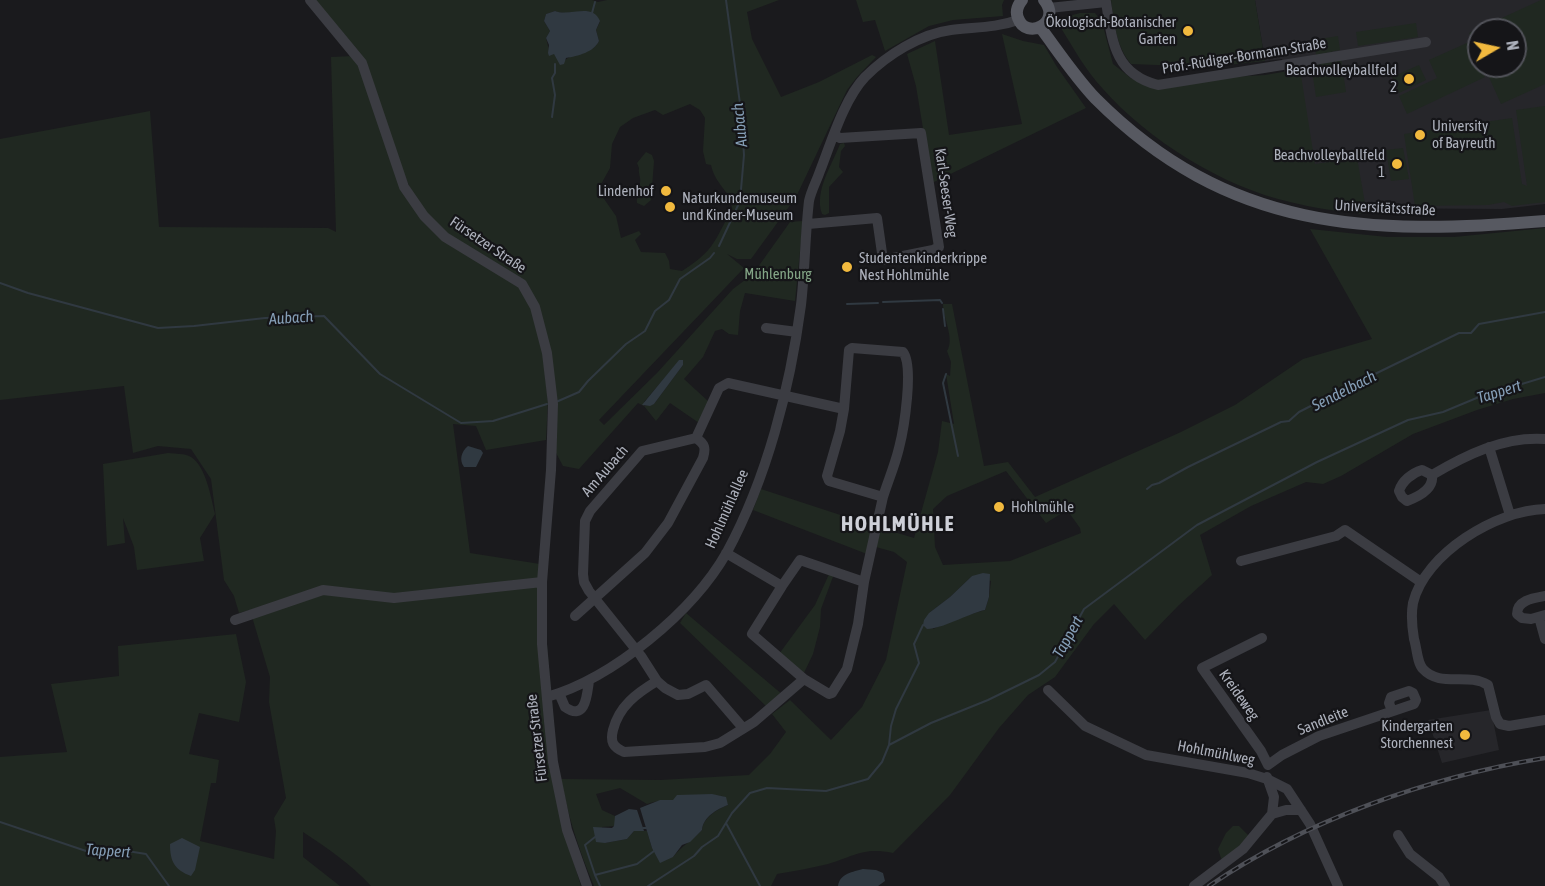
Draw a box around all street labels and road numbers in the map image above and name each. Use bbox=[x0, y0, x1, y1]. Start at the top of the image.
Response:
street label: Prof.-Rüdiger-Bormann-Straße bbox=[1161, 34, 1327, 78]
street label: Karl-Seeser-Weg bbox=[931, 147, 961, 239]
street label: Universitätsstraße bbox=[1334, 196, 1436, 220]
street label: Fürsetzer Straße bbox=[446, 213, 530, 277]
street label: Am Aubach bbox=[578, 442, 632, 500]
street label: Hohlmühlallee bbox=[702, 467, 752, 551]
street label: Kreideweg bbox=[1215, 666, 1263, 724]
street label: Fürsetzer Straße bbox=[523, 693, 551, 783]
street label: Sandleite bbox=[1295, 703, 1351, 739]
street label: Hohlmühlweg bbox=[1176, 737, 1256, 769]

